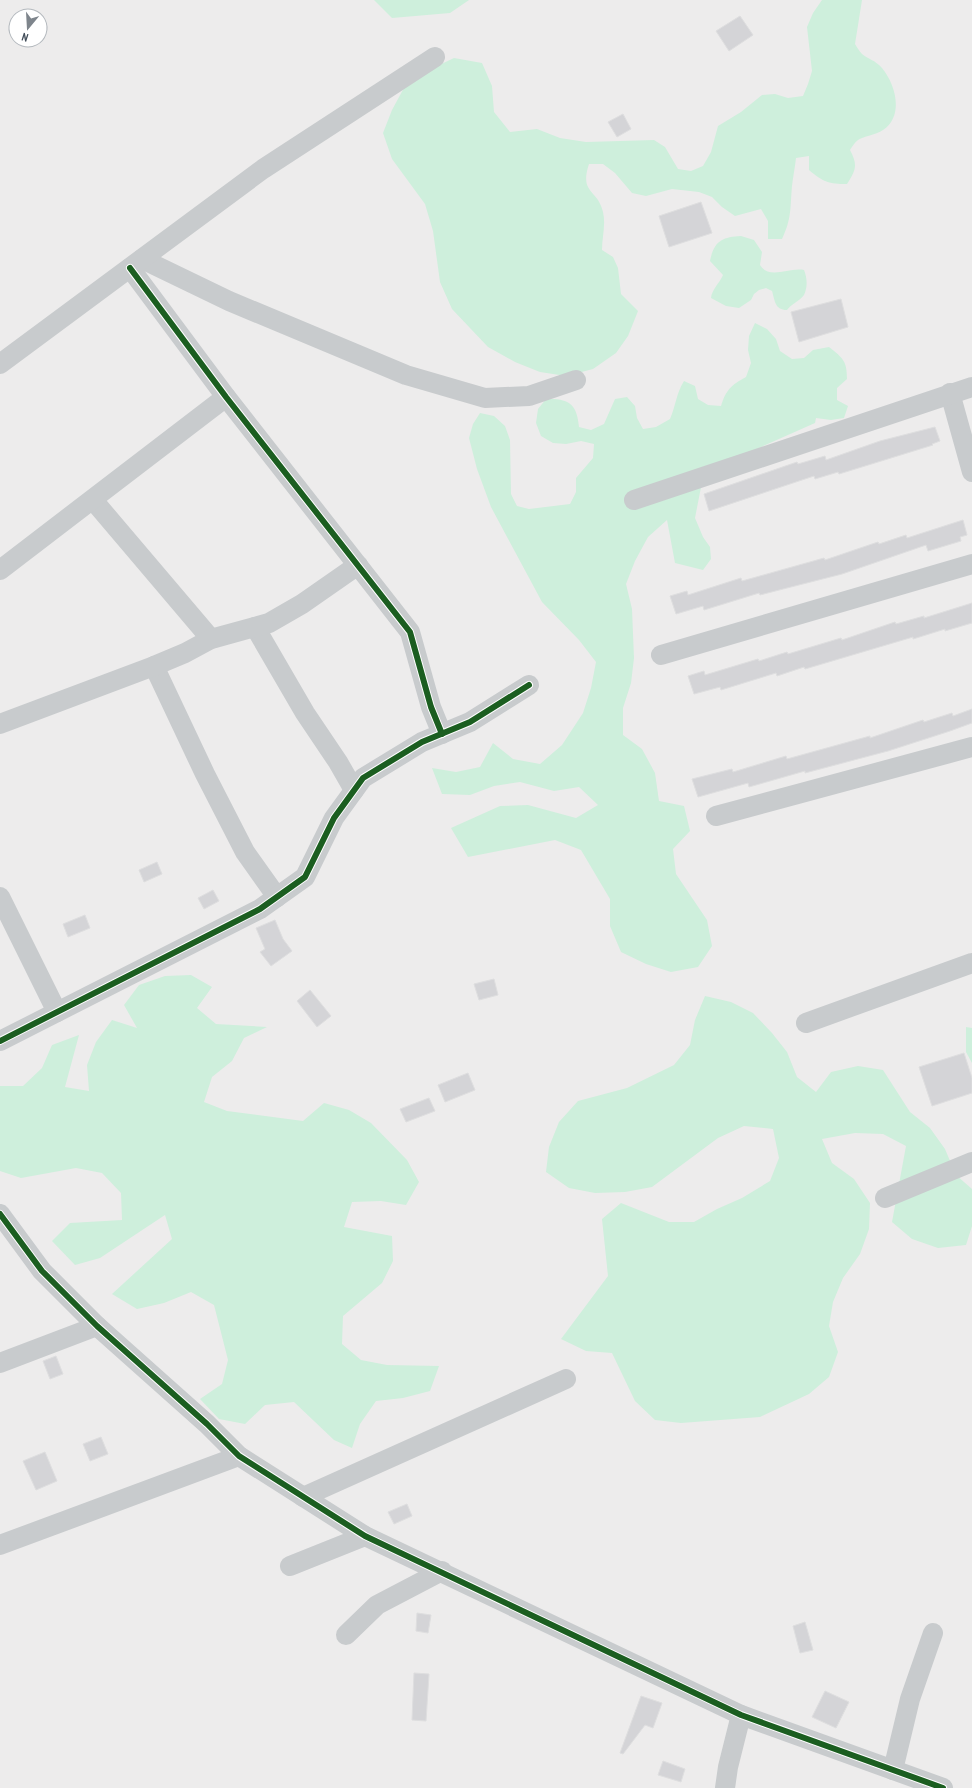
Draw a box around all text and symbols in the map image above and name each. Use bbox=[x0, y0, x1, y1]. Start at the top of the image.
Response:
north arrow bbox=[8, 8, 48, 48]
text: N bbox=[20, 30, 30, 45]

